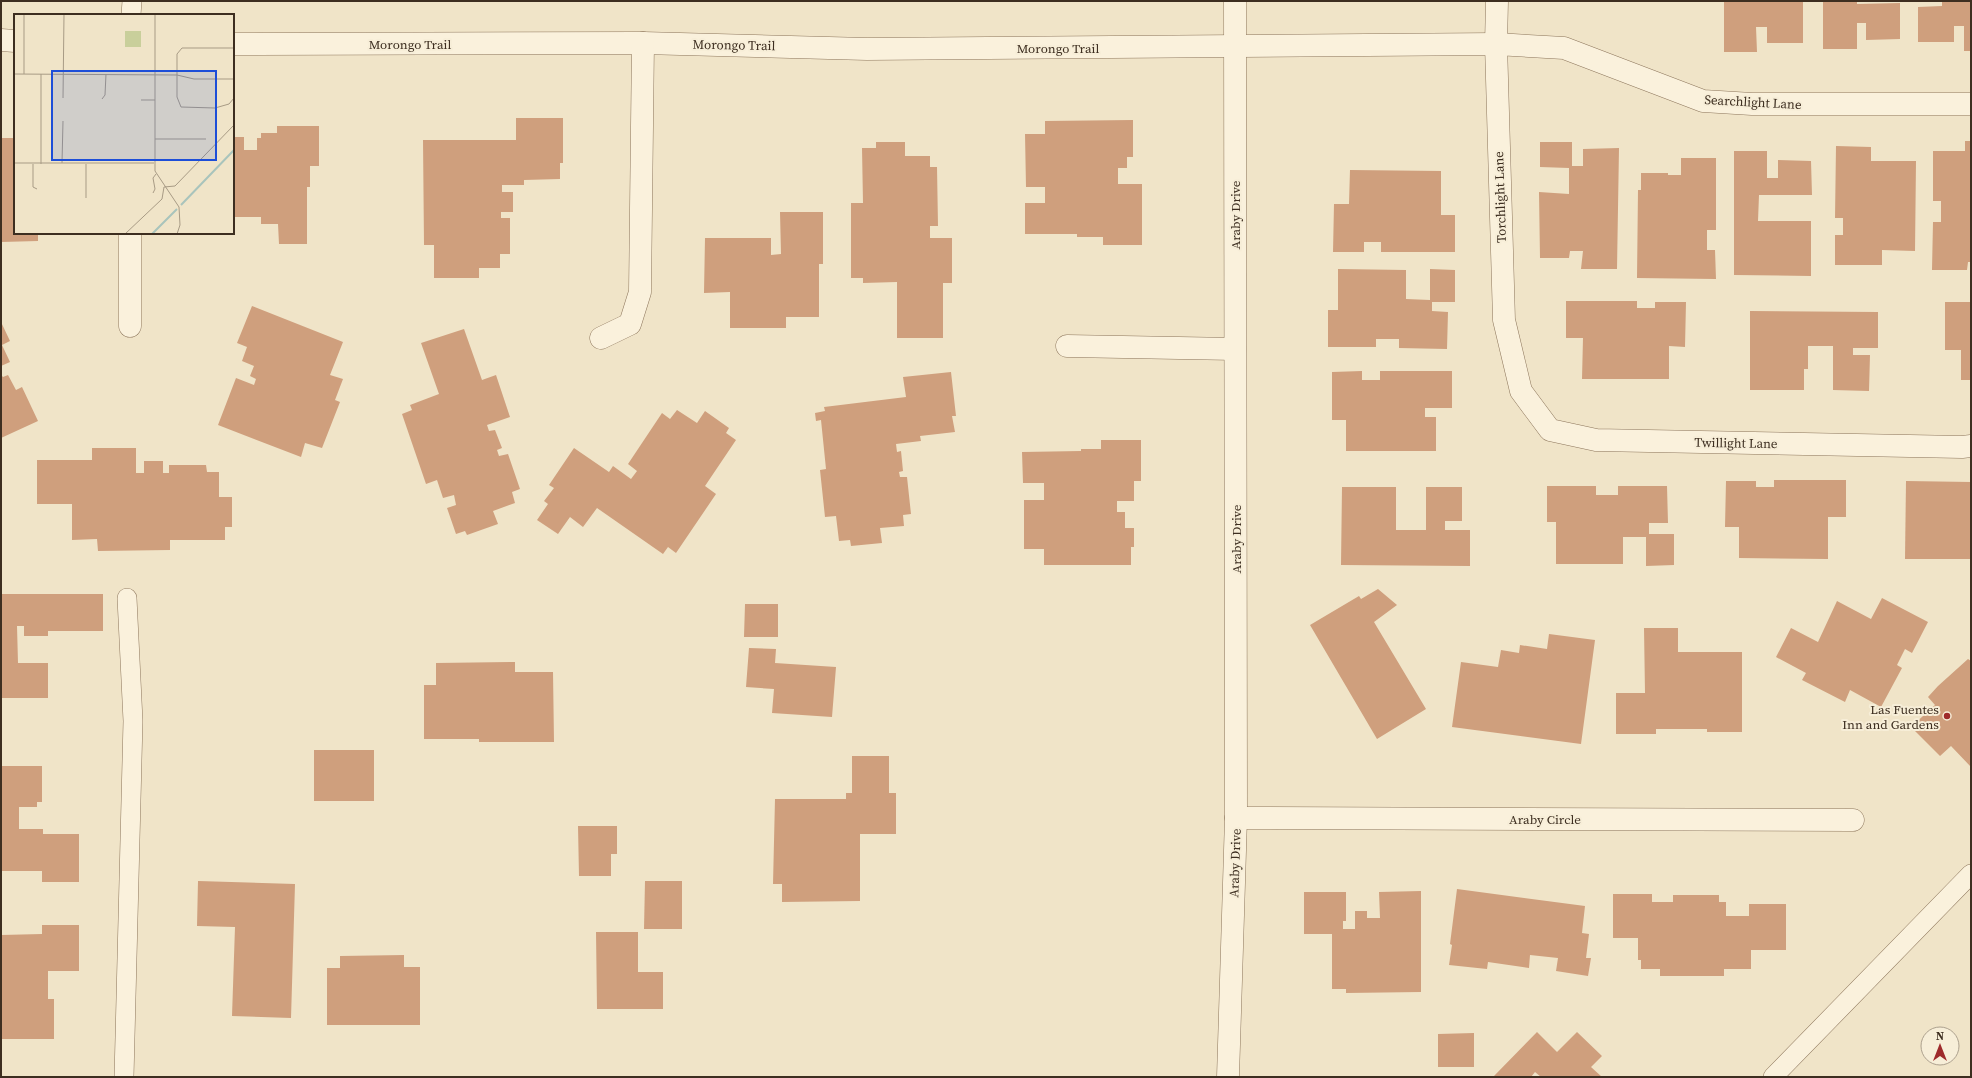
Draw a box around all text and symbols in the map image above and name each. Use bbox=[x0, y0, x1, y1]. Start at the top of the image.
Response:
inset map bbox=[14, 14, 234, 234]
street label: Morongo Trail bbox=[369, 36, 451, 53]
street label: Morongo Trail bbox=[693, 36, 776, 54]
street label: Morongo Trail bbox=[1017, 40, 1099, 57]
street label: Searchlight Lane bbox=[1704, 91, 1802, 113]
street label: Torchlight Lane bbox=[1490, 151, 1510, 243]
street label: Araby Drive bbox=[1227, 180, 1244, 250]
street label: Twillight Lane bbox=[1694, 434, 1778, 452]
street label: Araby Drive bbox=[1228, 504, 1245, 574]
place label: Las Fuentes Inn and Gardens bbox=[1842, 701, 1939, 733]
marker: Las Fuentes Inn and Gardens bbox=[1942, 711, 1952, 721]
street label: Araby Circle bbox=[1509, 811, 1581, 828]
street label: Araby Drive bbox=[1225, 828, 1245, 898]
north arrow bbox=[1920, 1026, 1960, 1066]
text: N bbox=[1936, 1029, 1944, 1044]

